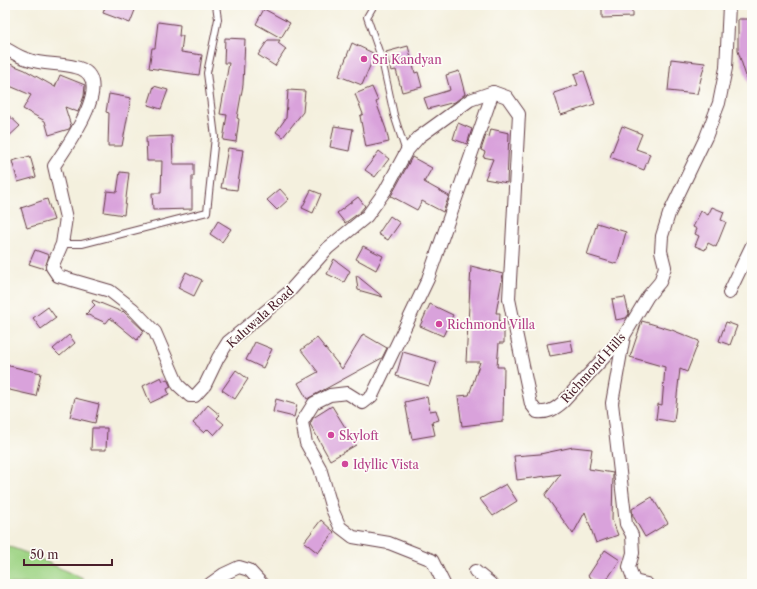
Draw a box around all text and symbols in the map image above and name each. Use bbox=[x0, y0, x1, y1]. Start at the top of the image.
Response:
place label: Sri Kandyan bbox=[372, 52, 442, 67]
marker: Sri Kandyan bbox=[359, 54, 369, 64]
street label: Kaluwala Road bbox=[223, 283, 297, 351]
place label: Richmond Villa bbox=[447, 317, 536, 332]
marker: Richmond Villa bbox=[434, 319, 444, 329]
street label: Richmond Hills bbox=[558, 330, 628, 406]
place label: Skyloft bbox=[339, 428, 379, 443]
marker: Skyloft bbox=[326, 430, 336, 440]
place label: Idyllic Vista bbox=[353, 457, 420, 472]
marker: Idyllic Vista bbox=[340, 459, 350, 469]
scale bar bbox=[24, 541, 112, 567]
text: 50 m bbox=[30, 547, 59, 562]

